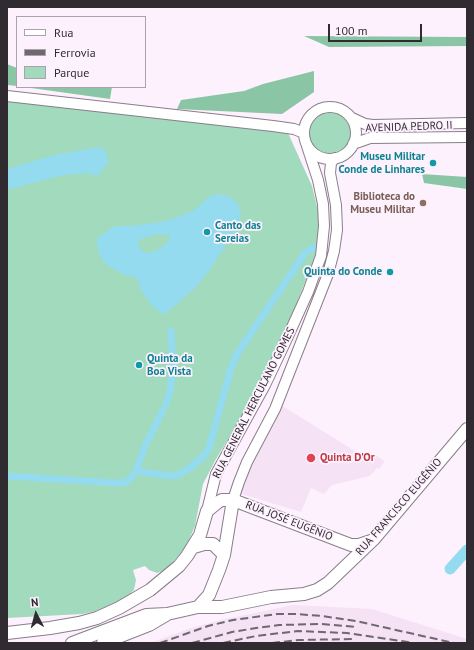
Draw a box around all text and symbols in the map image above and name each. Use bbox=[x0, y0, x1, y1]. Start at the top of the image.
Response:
legend bbox=[16, 16, 146, 88]
scale bar bbox=[330, 16, 424, 42]
text: 100 m bbox=[335, 23, 368, 38]
text: Rua bbox=[54, 25, 73, 40]
text: Ferrovia bbox=[54, 45, 96, 60]
text: Parque bbox=[54, 65, 89, 80]
street label: AVENIDA PEDRO II bbox=[365, 119, 453, 135]
place label: Museu Militar Conde de Linhares bbox=[339, 150, 425, 176]
marker: Museu Militar Conde de Linhares bbox=[428, 158, 438, 168]
place label: Biblioteca do Museu Militar bbox=[350, 190, 415, 216]
marker: Biblioteca do Museu Militar bbox=[418, 198, 428, 208]
place label: Canto das Sereias bbox=[215, 219, 261, 245]
marker: Canto das Sereias bbox=[202, 227, 212, 237]
place label: Quinta do Conde bbox=[304, 265, 382, 279]
marker: Quinta do Conde bbox=[385, 267, 395, 277]
street label: RUA GENERAL HERCULANO GOMES bbox=[210, 325, 298, 481]
place label: Quinta da Boa Vista bbox=[147, 352, 193, 378]
marker: Quinta da Boa Vista bbox=[134, 360, 144, 370]
place label: Quinta D'Or bbox=[320, 451, 375, 465]
marker: Quinta D'Or bbox=[305, 452, 317, 464]
street label: RUA FRANCISCO EUGÊNIO bbox=[353, 456, 445, 558]
street label: RUA JOSÉ EUGÊNIO bbox=[244, 498, 334, 544]
north arrow bbox=[16, 594, 56, 634]
text: N bbox=[30, 595, 39, 609]

